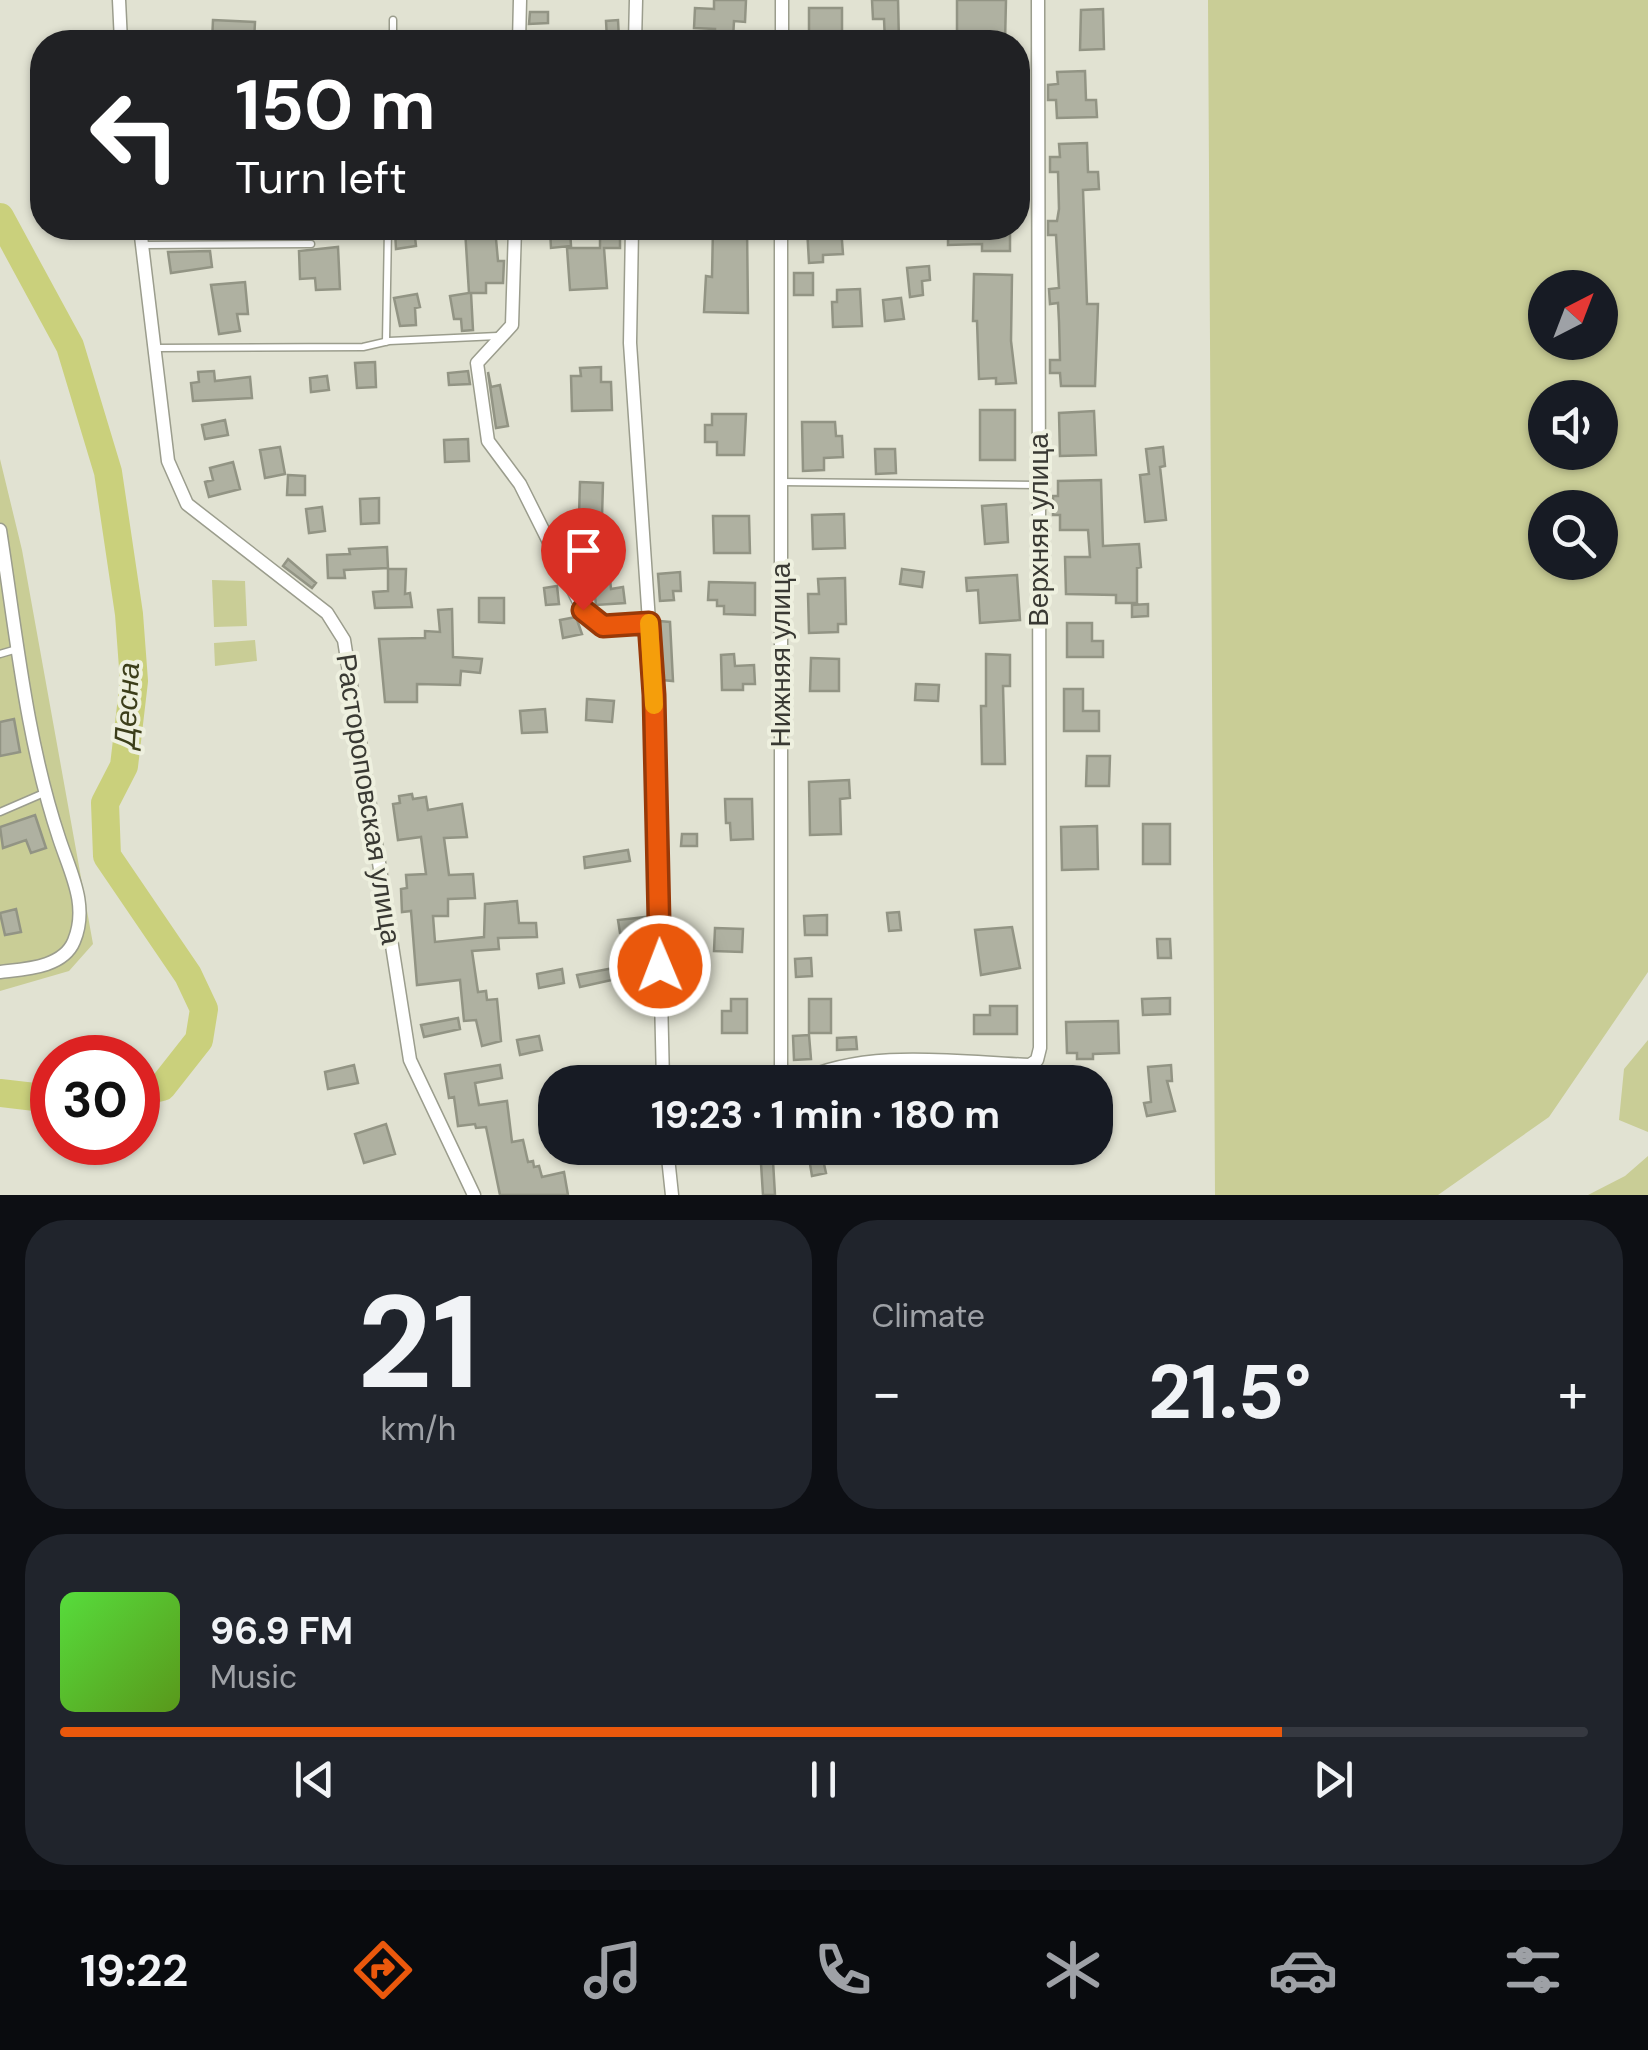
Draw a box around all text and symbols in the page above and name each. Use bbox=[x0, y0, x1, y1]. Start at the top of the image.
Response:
text: 150 m bbox=[235, 60, 436, 151]
icon: left bbox=[70, 70, 200, 200]
text: Turn left bbox=[235, 148, 407, 207]
north arrow bbox=[1528, 270, 1618, 360]
map controls bbox=[1528, 270, 1618, 580]
button: sound bbox=[1528, 380, 1618, 470]
street label: Верхняя улица bbox=[1020, 433, 1057, 627]
button: search bbox=[1528, 490, 1618, 580]
pin bbox=[541, 508, 626, 611]
icon: arrive bbox=[556, 523, 611, 578]
street label: Нижняя улица bbox=[762, 562, 799, 747]
street label: Растороповская улица bbox=[327, 651, 410, 948]
water label: Десна bbox=[105, 661, 148, 752]
position arrow bbox=[608, 914, 712, 1018]
speed limit sign: 30 bbox=[30, 1035, 160, 1165]
text: 19:23 · 1 min · 180 m bbox=[651, 1090, 1000, 1140]
text: 21 bbox=[357, 1258, 479, 1427]
text: Climate bbox=[872, 1295, 985, 1337]
text: 21.5° bbox=[1148, 1344, 1311, 1441]
text: − bbox=[872, 1357, 902, 1429]
text: + bbox=[1558, 1357, 1588, 1429]
text: km/h bbox=[380, 1408, 456, 1450]
text: 96.9 FM bbox=[210, 1606, 353, 1656]
text: Music bbox=[210, 1656, 297, 1698]
icon: previous bbox=[287, 1752, 342, 1807]
icon: pause bbox=[796, 1752, 851, 1807]
icon: next bbox=[1306, 1752, 1361, 1807]
icon: directions bbox=[348, 1935, 418, 2005]
icon: music bbox=[578, 1935, 648, 2005]
icon: phone bbox=[808, 1935, 878, 2005]
icon: climate bbox=[1038, 1935, 1108, 2005]
icon: car bbox=[1268, 1935, 1338, 2005]
icon: filters bbox=[1498, 1935, 1568, 2005]
text: 19:22 bbox=[80, 1941, 188, 2000]

